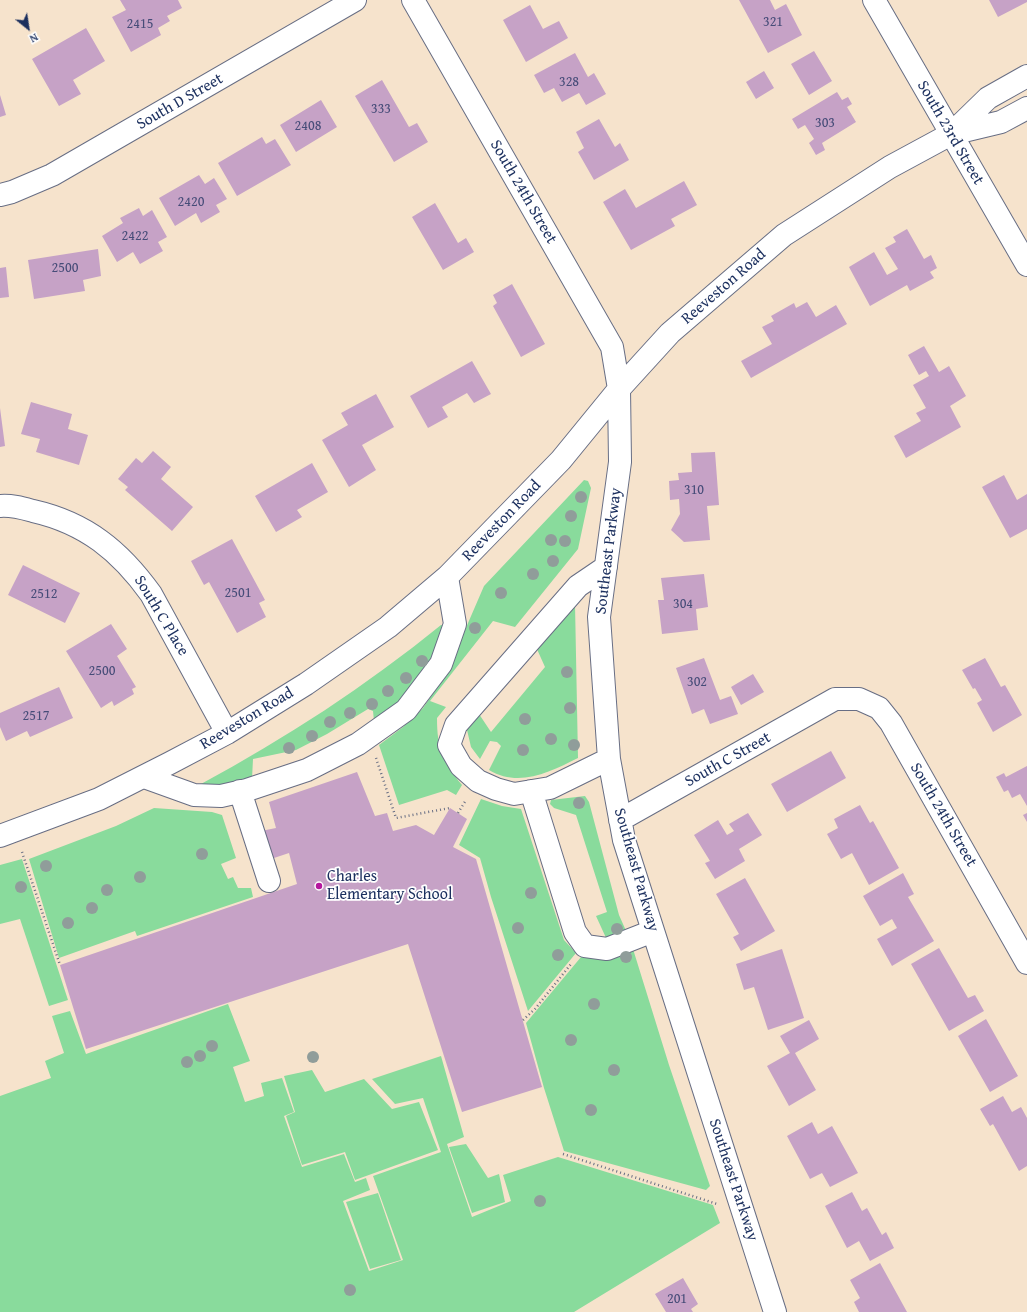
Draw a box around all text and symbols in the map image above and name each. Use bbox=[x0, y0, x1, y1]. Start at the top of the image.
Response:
north arrow bbox=[8, 8, 48, 48]
house number: 321 bbox=[763, 14, 783, 30]
house number: 2415 bbox=[127, 16, 153, 32]
text: N bbox=[27, 30, 41, 47]
street label: South D Street bbox=[133, 70, 227, 134]
house number: 328 bbox=[559, 74, 579, 90]
street label: South 23rd Street bbox=[912, 77, 988, 189]
house number: 333 bbox=[371, 101, 391, 117]
house number: 303 bbox=[815, 115, 835, 131]
house number: 2408 bbox=[295, 118, 321, 134]
street label: South 24th Street bbox=[485, 137, 561, 247]
house number: 2420 bbox=[178, 194, 204, 210]
house number: 2422 bbox=[122, 228, 148, 244]
street label: Reeveston Road bbox=[678, 245, 770, 329]
house number: 2500 bbox=[52, 260, 78, 276]
street label: Reeveston Road bbox=[458, 476, 546, 566]
house number: 310 bbox=[684, 482, 704, 498]
street label: Southeast Parkway bbox=[592, 487, 626, 615]
street label: South C Place bbox=[130, 572, 192, 660]
house number: 2501 bbox=[225, 585, 251, 601]
house number: 2512 bbox=[31, 586, 57, 602]
house number: 304 bbox=[673, 596, 693, 612]
house number: 2500 bbox=[89, 663, 115, 679]
house number: 302 bbox=[687, 674, 707, 690]
street label: Reeveston Road bbox=[197, 684, 297, 754]
house number: 2517 bbox=[23, 708, 49, 724]
street label: South C Street bbox=[682, 728, 774, 792]
street label: South 24th Street bbox=[905, 760, 981, 870]
street label: Southeast Parkway bbox=[609, 806, 663, 934]
place label: Charles Elementary School bbox=[327, 867, 452, 905]
marker: Charles Elementary School bbox=[314, 881, 324, 891]
street label: Southeast Parkway bbox=[704, 1116, 762, 1244]
house number: 201 bbox=[667, 1291, 687, 1307]

